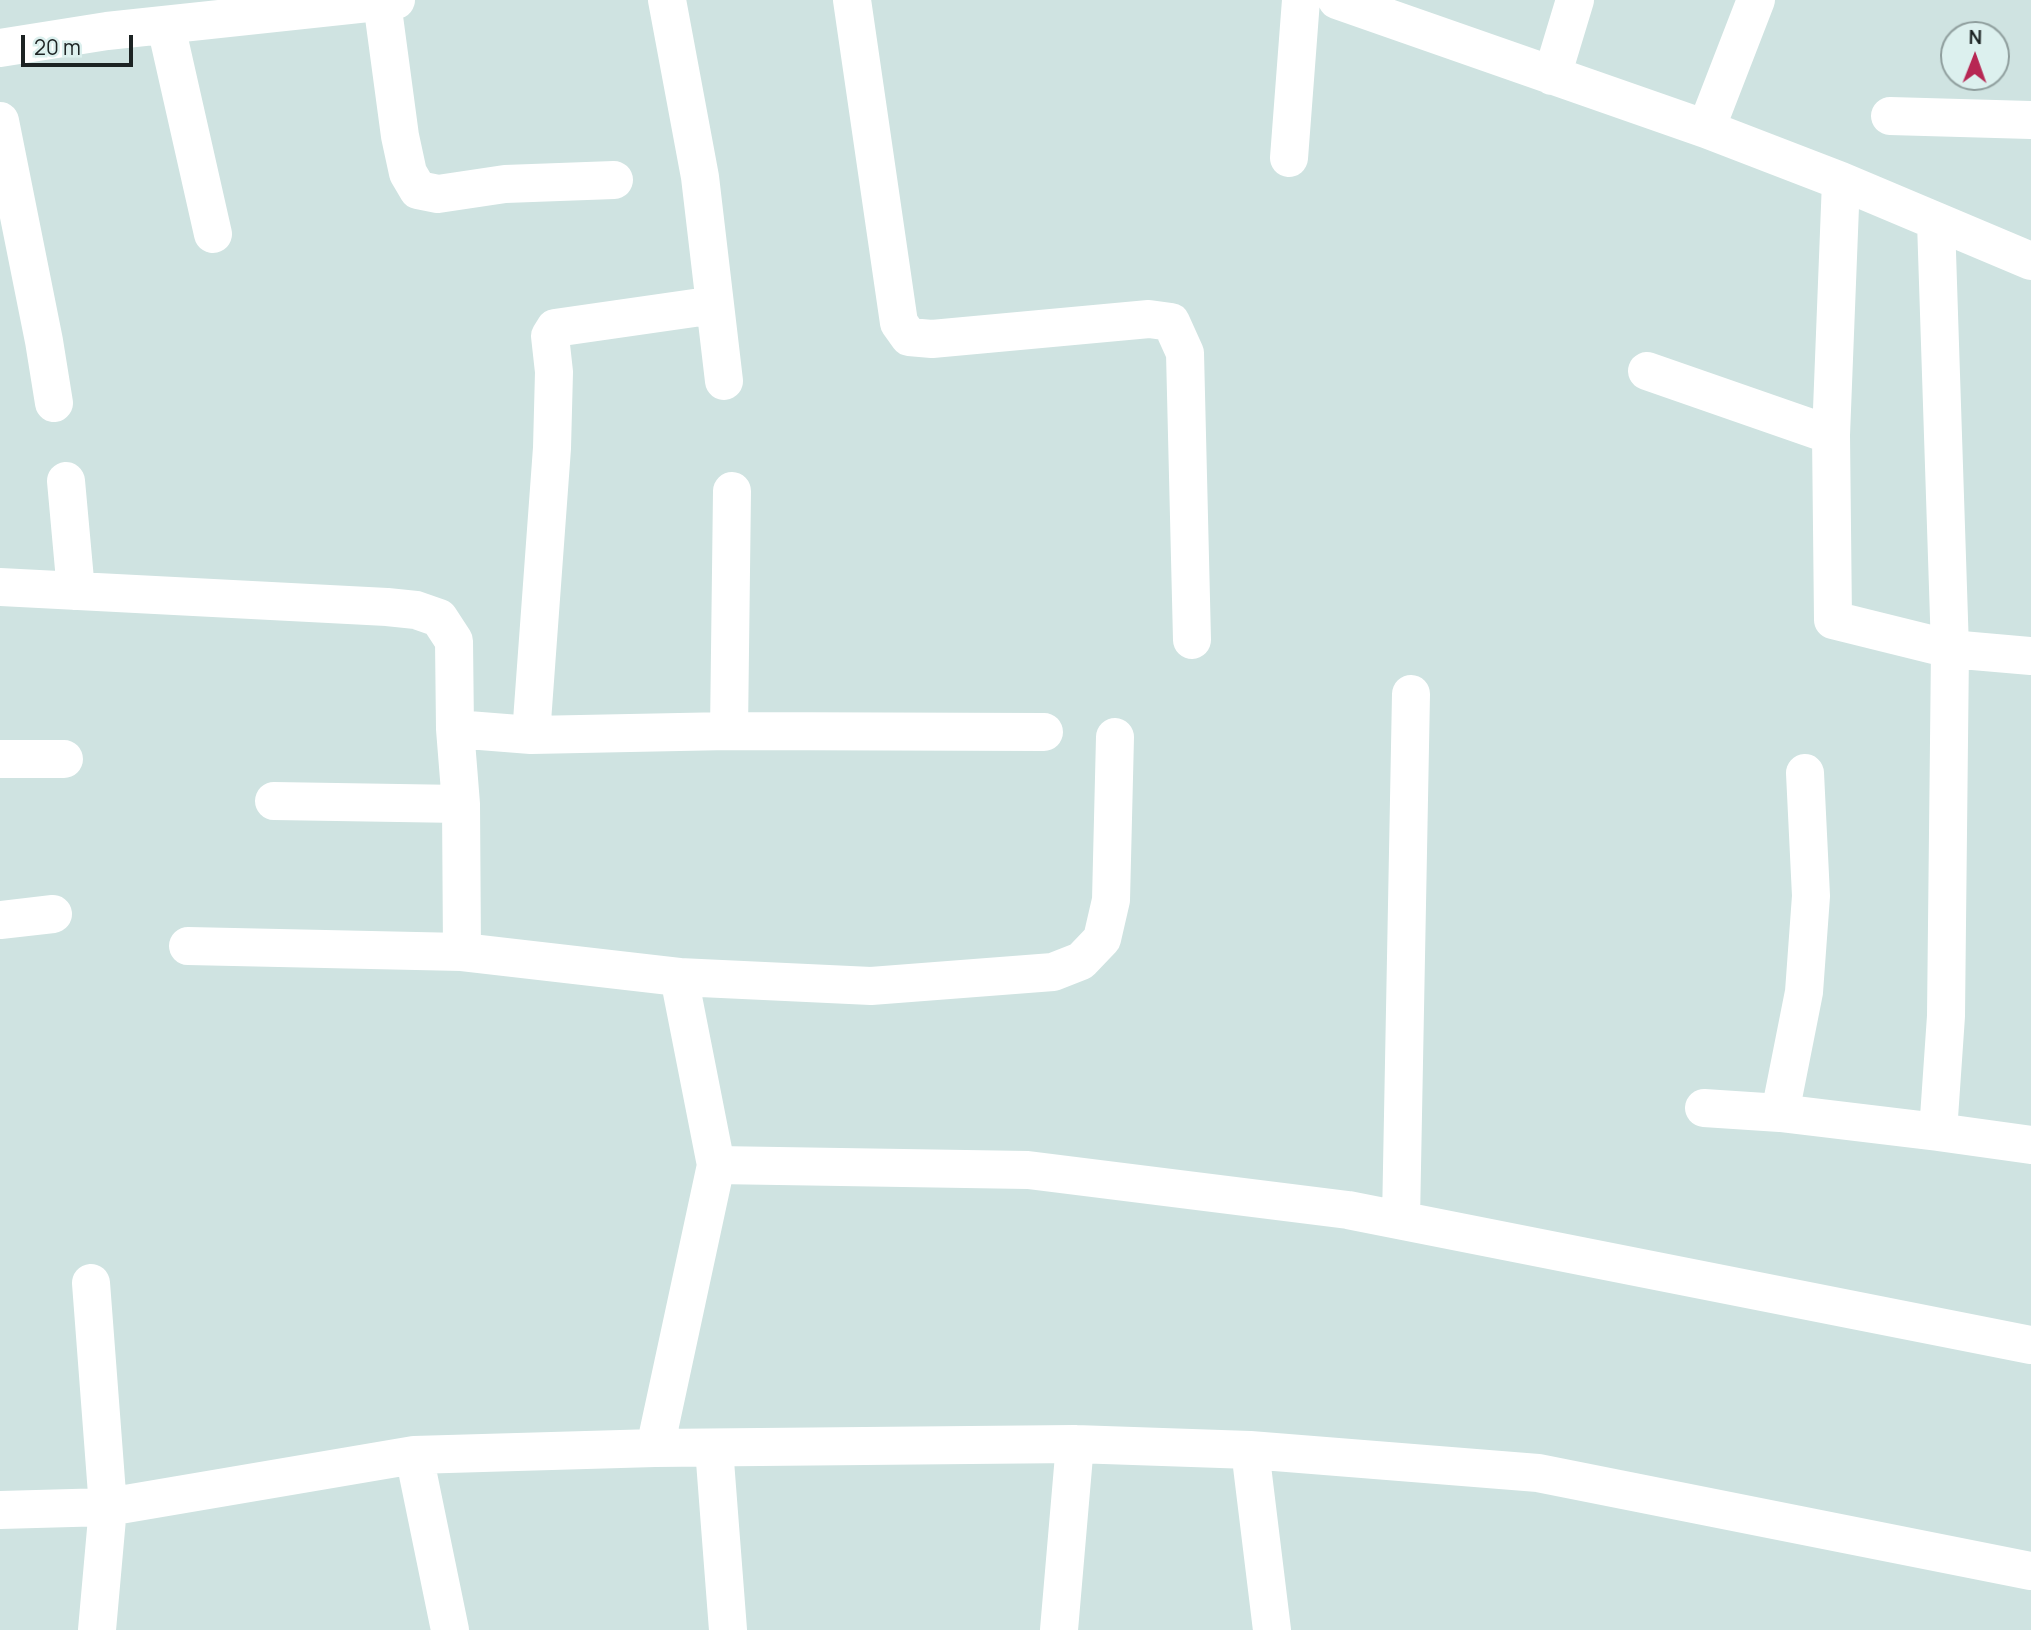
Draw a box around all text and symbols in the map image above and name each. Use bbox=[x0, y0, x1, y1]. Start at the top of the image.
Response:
scale bar bbox=[24, 21, 136, 65]
north arrow bbox=[1940, 21, 2010, 91]
text: N bbox=[1968, 24, 1982, 50]
text: 20 m bbox=[34, 33, 81, 61]

